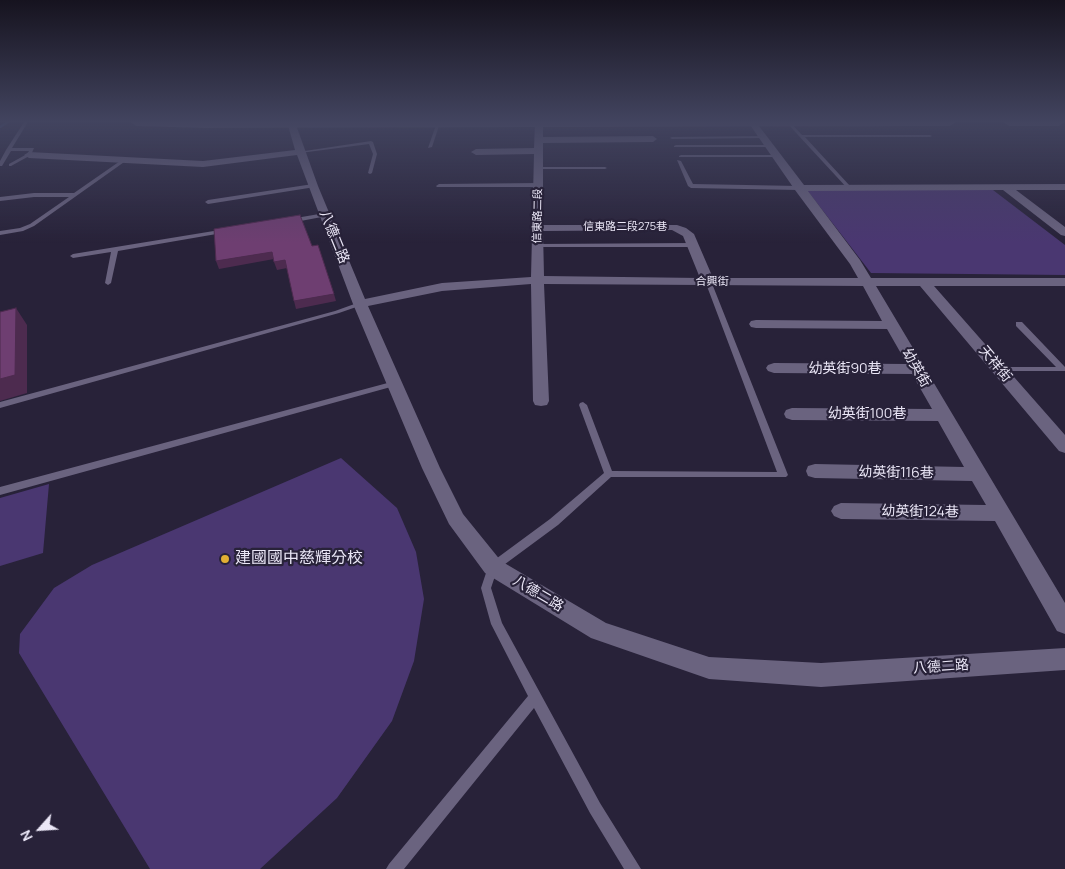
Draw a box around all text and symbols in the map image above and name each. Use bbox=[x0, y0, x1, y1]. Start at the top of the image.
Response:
street label: 信東路二段 bbox=[531, 188, 545, 244]
street label: 八德二路 bbox=[316, 208, 352, 266]
street label: 信東路二段275巷 bbox=[583, 220, 667, 234]
street label: 合興街 bbox=[696, 275, 728, 289]
street label: 天祥街 bbox=[975, 343, 1015, 385]
street label: 幼英街 bbox=[898, 346, 934, 390]
street label: 幼英街90巷 bbox=[808, 361, 882, 377]
street label: 幼英街100巷 bbox=[828, 406, 906, 422]
street label: 幼英街116巷 bbox=[858, 464, 934, 482]
street label: 幼英街124巷 bbox=[881, 503, 959, 521]
place label: 建國國中慈輝分校 bbox=[235, 549, 363, 569]
marker: 建國國中慈輝分校 bbox=[219, 553, 231, 565]
street label: 八德二路 bbox=[510, 572, 566, 616]
street label: 八德二路 bbox=[912, 657, 970, 677]
north arrow bbox=[15, 804, 65, 854]
text: N bbox=[15, 827, 37, 844]

